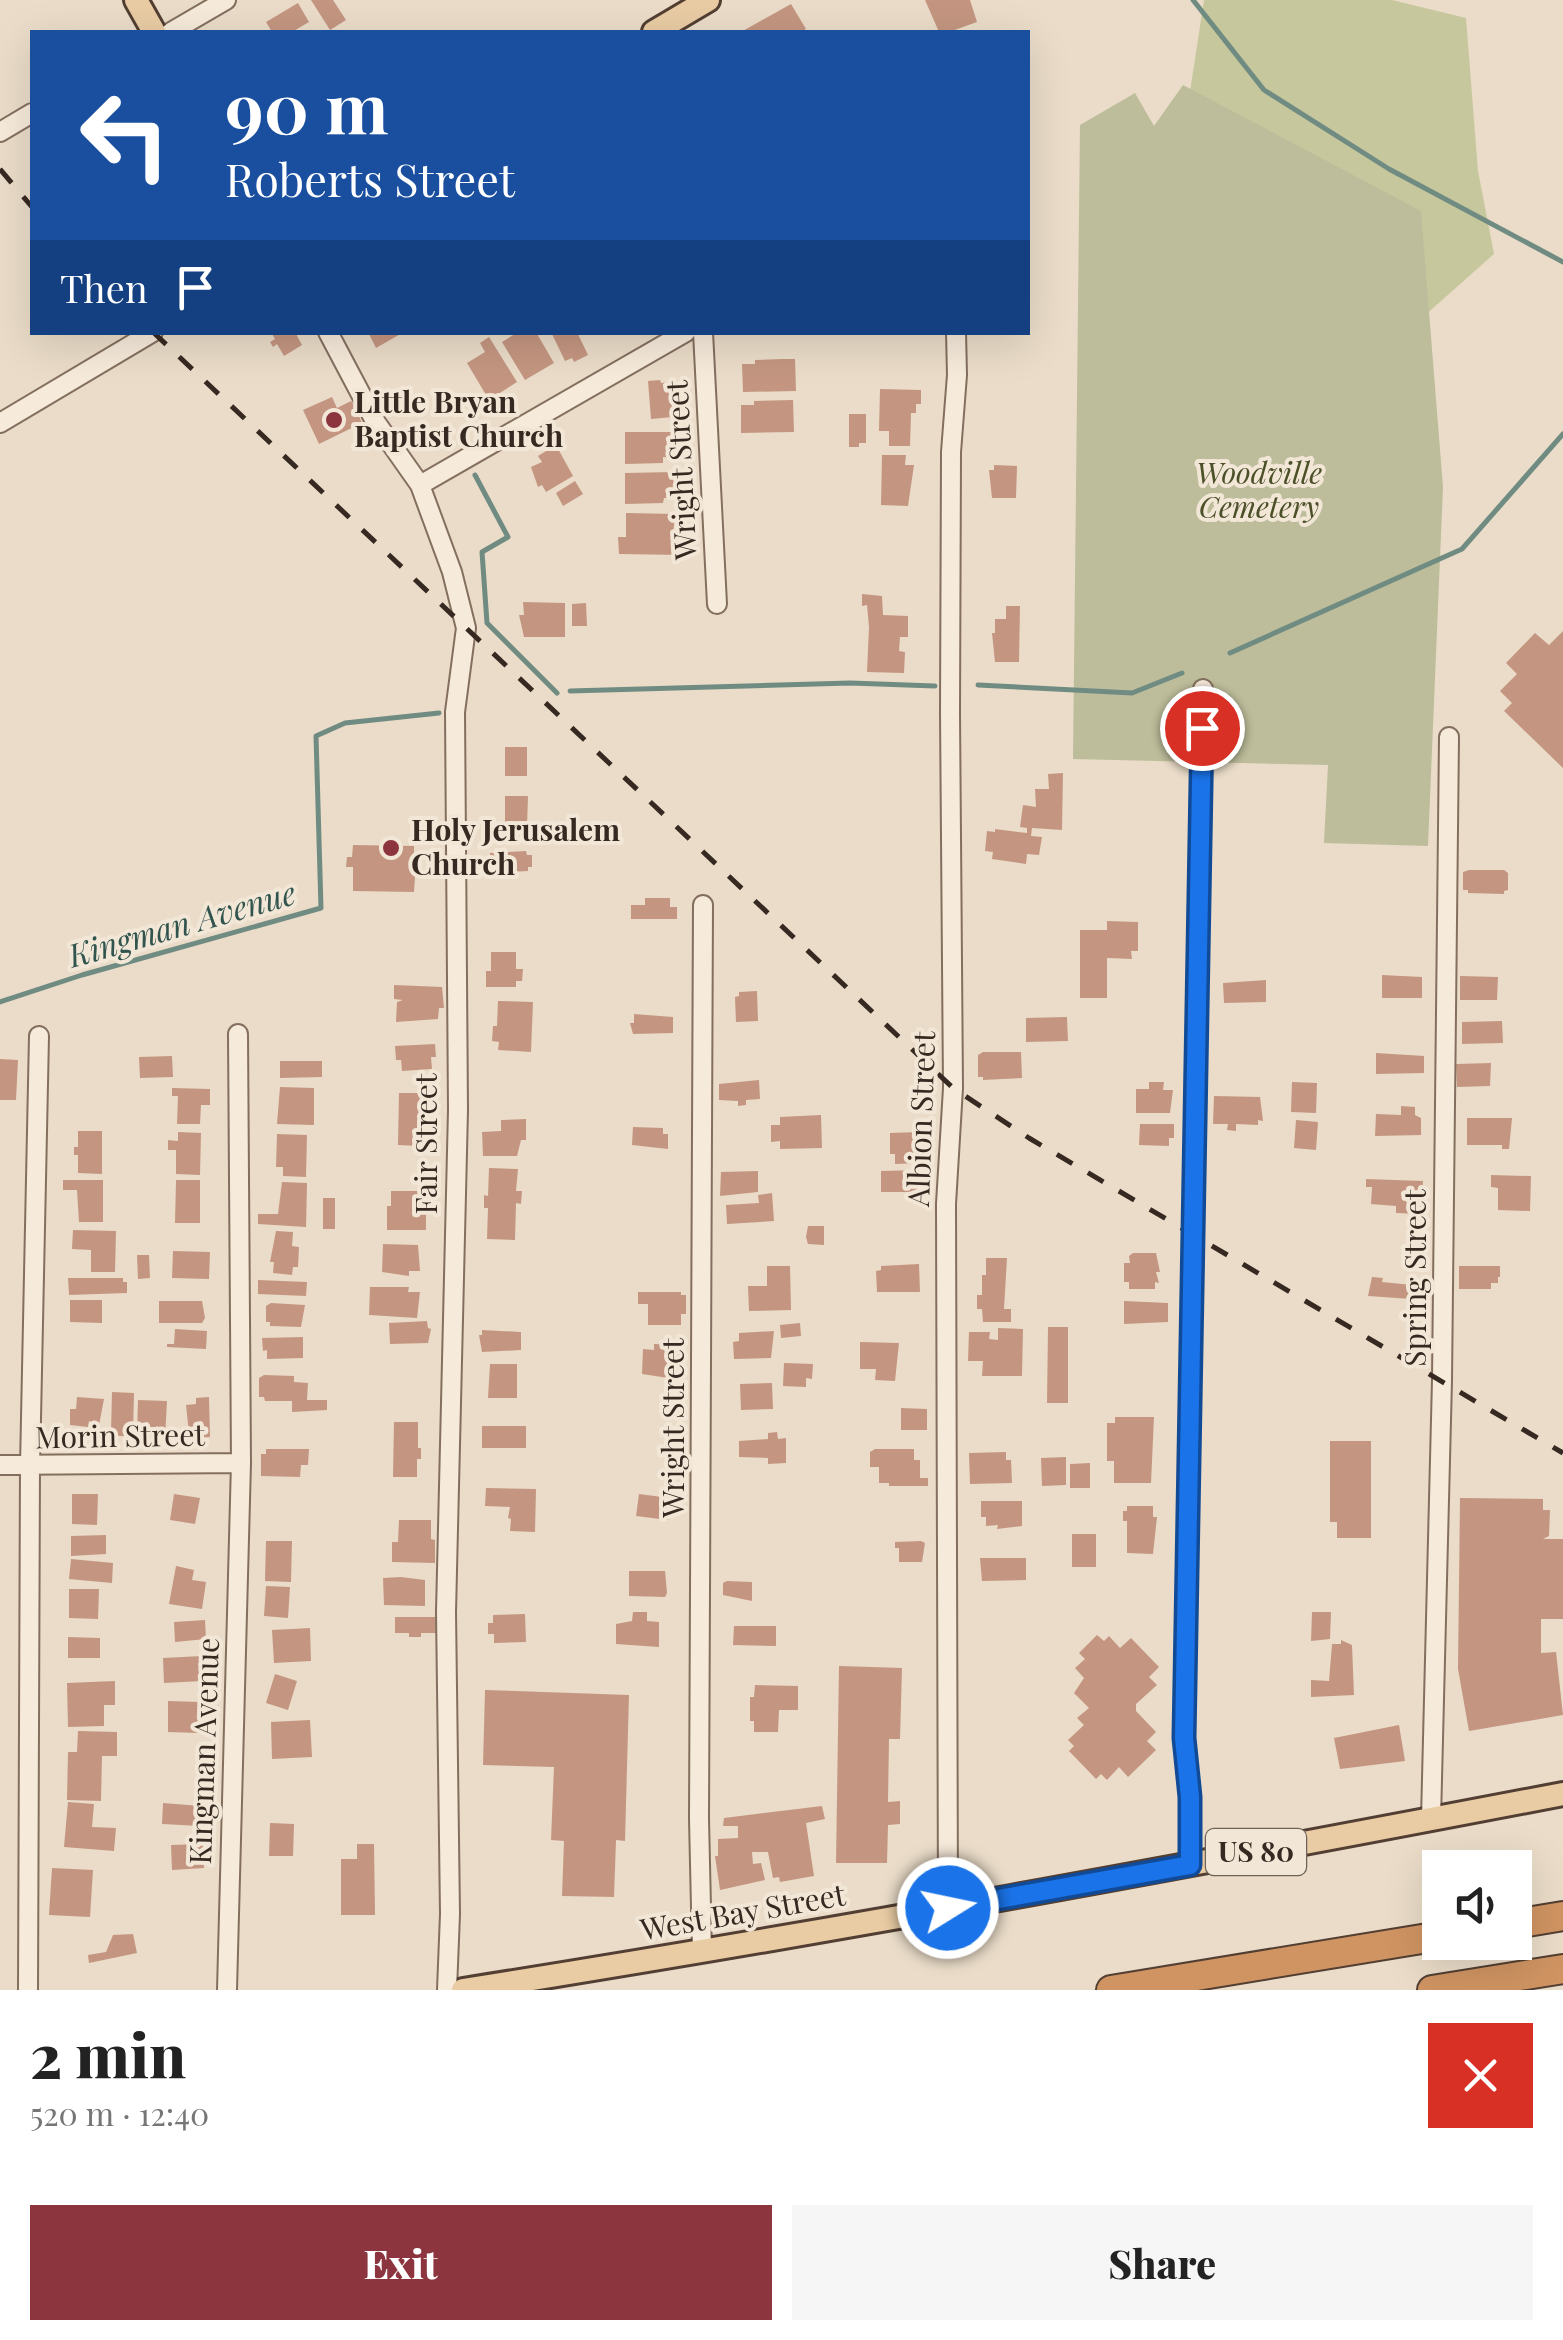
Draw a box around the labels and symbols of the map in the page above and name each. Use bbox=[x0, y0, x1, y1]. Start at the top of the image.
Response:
street label: Wright Street bbox=[655, 379, 705, 562]
place label: Little Bryan Baptist Church bbox=[354, 381, 563, 455]
marker: Little Bryan Baptist Church bbox=[323, 409, 345, 431]
park label: Woodville Cemetery bbox=[1196, 452, 1322, 526]
pin bbox=[1160, 686, 1245, 771]
place label: Holy Jerusalem Church bbox=[411, 809, 620, 883]
marker: Holy Jerusalem Church bbox=[380, 837, 402, 859]
water label: Kingman Avenue bbox=[61, 869, 300, 976]
street label: Albion Street bbox=[897, 1030, 943, 1208]
street label: Fair Street bbox=[405, 1073, 445, 1215]
street label: Spring Street bbox=[1394, 1189, 1434, 1367]
street label: Wright Street bbox=[652, 1338, 692, 1519]
street label: Morin Street bbox=[35, 1414, 206, 1456]
street label: Kingman Avenue bbox=[179, 1637, 227, 1865]
road number: US 80 bbox=[1206, 1829, 1306, 1875]
position arrow bbox=[896, 1856, 1000, 1960]
street label: West Bay Street bbox=[636, 1873, 848, 1949]

